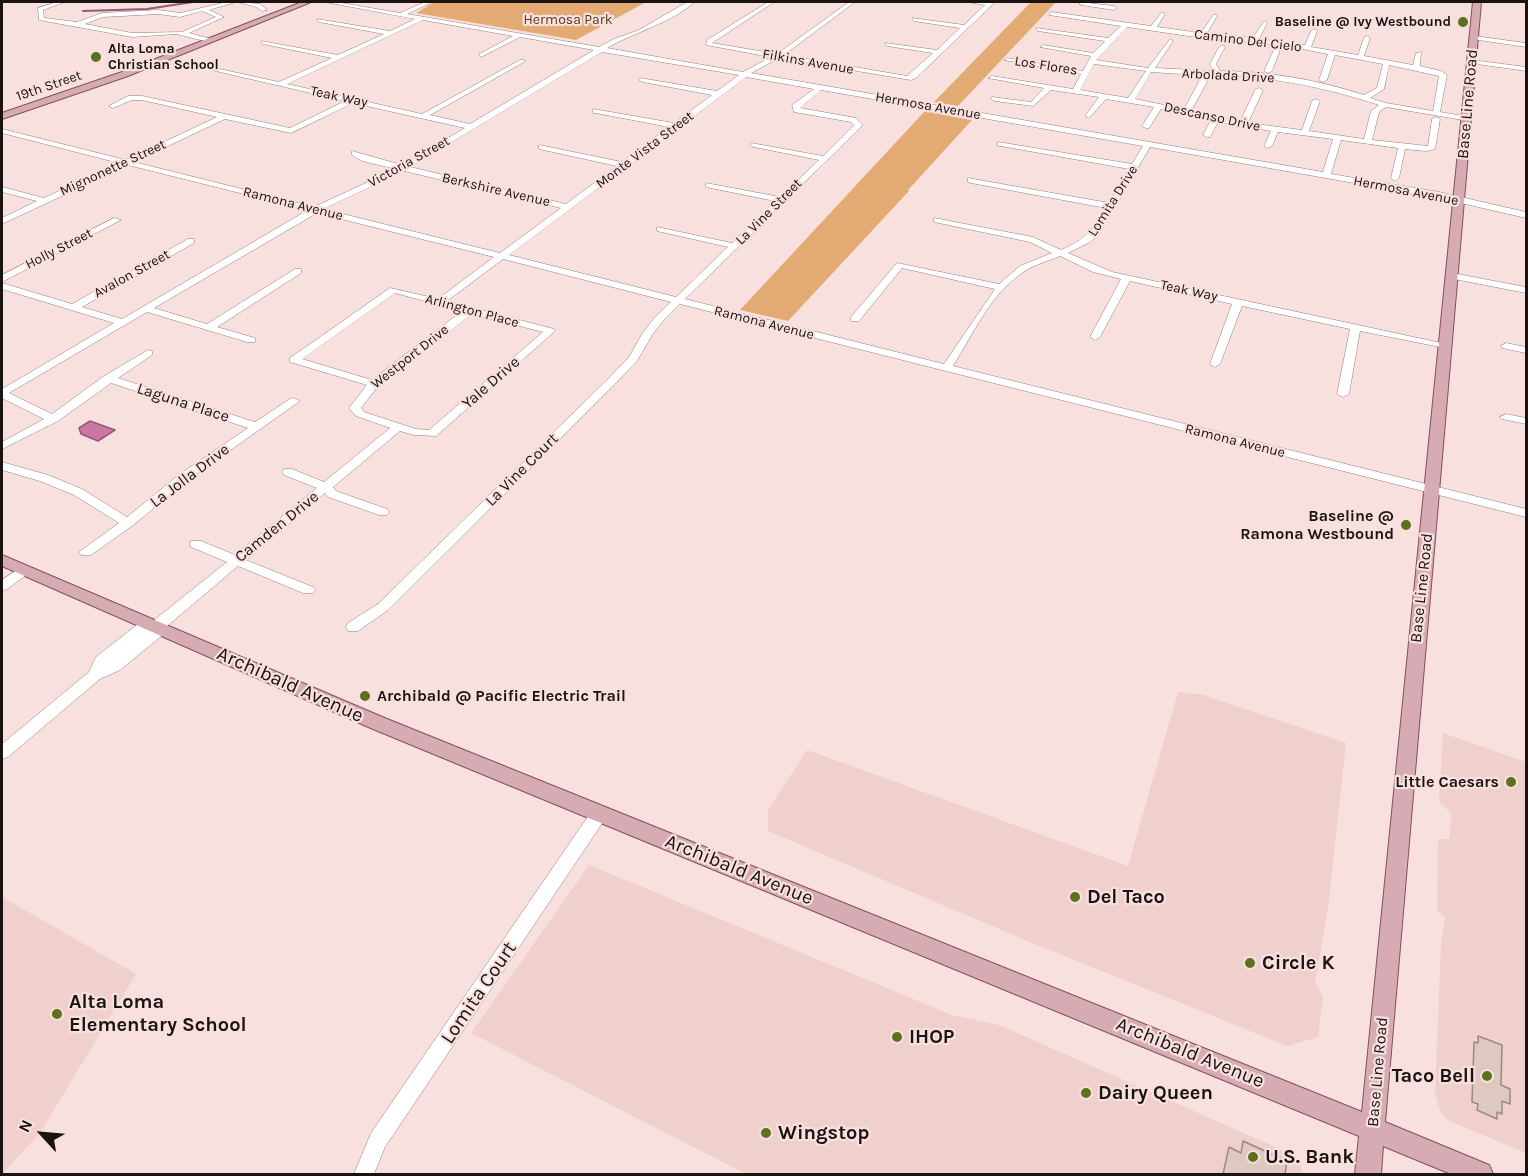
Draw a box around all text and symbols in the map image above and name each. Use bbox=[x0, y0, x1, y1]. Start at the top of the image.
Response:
park label: Hermosa Park bbox=[523, 12, 613, 28]
place label: Baseline @ Ivy Westbound bbox=[1275, 14, 1451, 30]
marker: Baseline @ Ivy Westbound bbox=[1456, 15, 1470, 29]
street label: Camino Del Cielo bbox=[1193, 26, 1303, 56]
place label: Alta Loma Christian School bbox=[108, 41, 219, 74]
street label: Filkins Avenue bbox=[761, 46, 855, 78]
street label: Base Line Road bbox=[1454, 48, 1482, 160]
marker: Alta Loma Christian School bbox=[89, 50, 103, 64]
street label: Los Flores bbox=[1013, 53, 1079, 79]
street label: Arbolada Drive bbox=[1181, 65, 1275, 87]
street label: 19th Street bbox=[14, 67, 84, 105]
street label: Teak Way bbox=[309, 83, 369, 111]
street label: Hermosa Avenue bbox=[874, 88, 982, 124]
street label: Descanso Drive bbox=[1162, 99, 1262, 135]
street label: Monte Vista Street bbox=[593, 108, 697, 192]
street label: Victoria Street bbox=[365, 133, 453, 191]
street label: Mignonette Street bbox=[57, 136, 169, 200]
street label: Lomita Drive bbox=[1085, 162, 1141, 240]
street label: Berkshire Avenue bbox=[440, 169, 552, 211]
street label: Hermosa Avenue bbox=[1352, 173, 1460, 209]
street label: La Vine Street bbox=[732, 175, 806, 249]
street label: Ramona Avenue bbox=[241, 183, 345, 225]
street label: Holly Street bbox=[23, 225, 95, 273]
street label: Avalon Street bbox=[91, 246, 173, 302]
street label: Teak Way bbox=[1159, 277, 1219, 305]
street label: Arlington Place bbox=[423, 290, 521, 332]
street label: Ramona Avenue bbox=[712, 302, 816, 344]
street label: Westport Drive bbox=[368, 321, 452, 393]
street label: Yale Drive bbox=[458, 353, 524, 413]
street label: Laguna Place bbox=[134, 379, 232, 427]
street label: Ramona Avenue bbox=[1183, 420, 1287, 462]
street label: La Vine Court bbox=[481, 429, 563, 511]
street label: La Jolla Drive bbox=[147, 440, 233, 512]
street label: Camden Drive bbox=[231, 487, 323, 567]
place label: Baseline @ Ramona Westbound bbox=[1240, 506, 1394, 544]
marker: Baseline @ Ramona Westbound bbox=[1399, 518, 1413, 532]
street label: Base Line Road bbox=[1407, 532, 1437, 644]
street label: Archibald Avenue bbox=[213, 642, 367, 728]
place label: Archibald @ Pacific Electric Trail bbox=[377, 686, 626, 706]
marker: Archibald @ Pacific Electric Trail bbox=[358, 689, 372, 703]
place label: Little Caesars bbox=[1395, 772, 1499, 792]
marker: Little Caesars bbox=[1504, 775, 1518, 789]
street label: Archibald Avenue bbox=[661, 829, 817, 911]
place label: Del Taco bbox=[1087, 885, 1165, 909]
marker: Del Taco bbox=[1068, 890, 1082, 904]
street label: Lomita Court bbox=[436, 937, 522, 1049]
place label: Circle K bbox=[1262, 951, 1334, 975]
marker: Circle K bbox=[1243, 956, 1257, 970]
place label: Alta Loma Elementary School bbox=[69, 990, 247, 1037]
marker: Alta Loma Elementary School bbox=[50, 1007, 64, 1021]
street label: Archibald Avenue bbox=[1112, 1012, 1268, 1094]
street label: Base Line Road bbox=[1364, 1016, 1392, 1128]
place label: IHOP bbox=[909, 1025, 954, 1049]
marker: IHOP bbox=[890, 1030, 904, 1044]
place label: Taco Bell bbox=[1392, 1064, 1475, 1088]
marker: Taco Bell bbox=[1480, 1069, 1494, 1083]
place label: Dairy Queen bbox=[1098, 1081, 1213, 1105]
marker: Dairy Queen bbox=[1079, 1086, 1093, 1100]
north arrow bbox=[12, 1104, 72, 1164]
text: N bbox=[14, 1117, 36, 1135]
place label: Wingstop bbox=[778, 1121, 870, 1145]
marker: Wingstop bbox=[759, 1126, 773, 1140]
place label: U.S. Bank bbox=[1265, 1145, 1354, 1169]
marker: U.S. Bank bbox=[1246, 1150, 1260, 1164]

